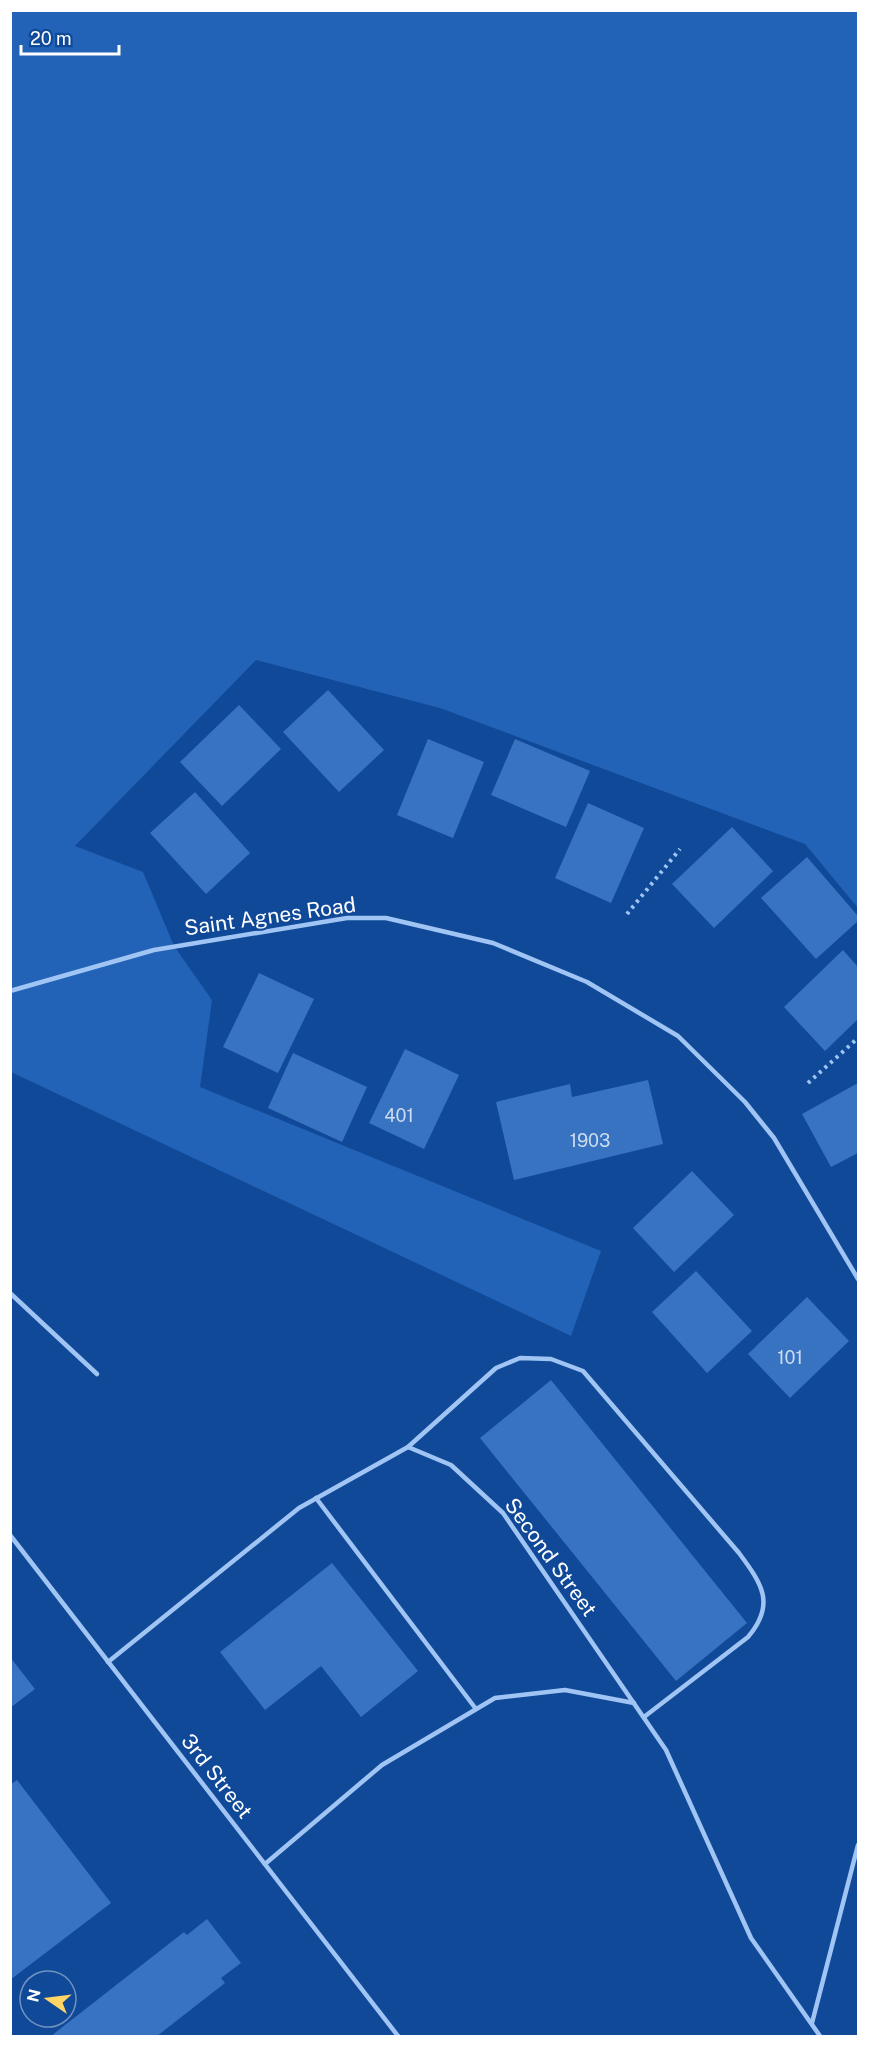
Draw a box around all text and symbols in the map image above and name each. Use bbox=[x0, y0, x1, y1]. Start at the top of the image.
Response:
scale bar bbox=[21, 18, 118, 56]
text: 20 m bbox=[30, 28, 72, 49]
street label: Saint Agnes Road bbox=[183, 892, 357, 940]
house number: 401 bbox=[384, 1105, 414, 1126]
house number: 1903 bbox=[570, 1130, 610, 1151]
house number: 101 bbox=[777, 1347, 803, 1368]
street label: Second Street bbox=[500, 1493, 602, 1621]
street label: 3rd Street bbox=[176, 1729, 258, 1823]
north arrow bbox=[18, 1969, 78, 2029]
text: N bbox=[23, 1987, 45, 2004]

